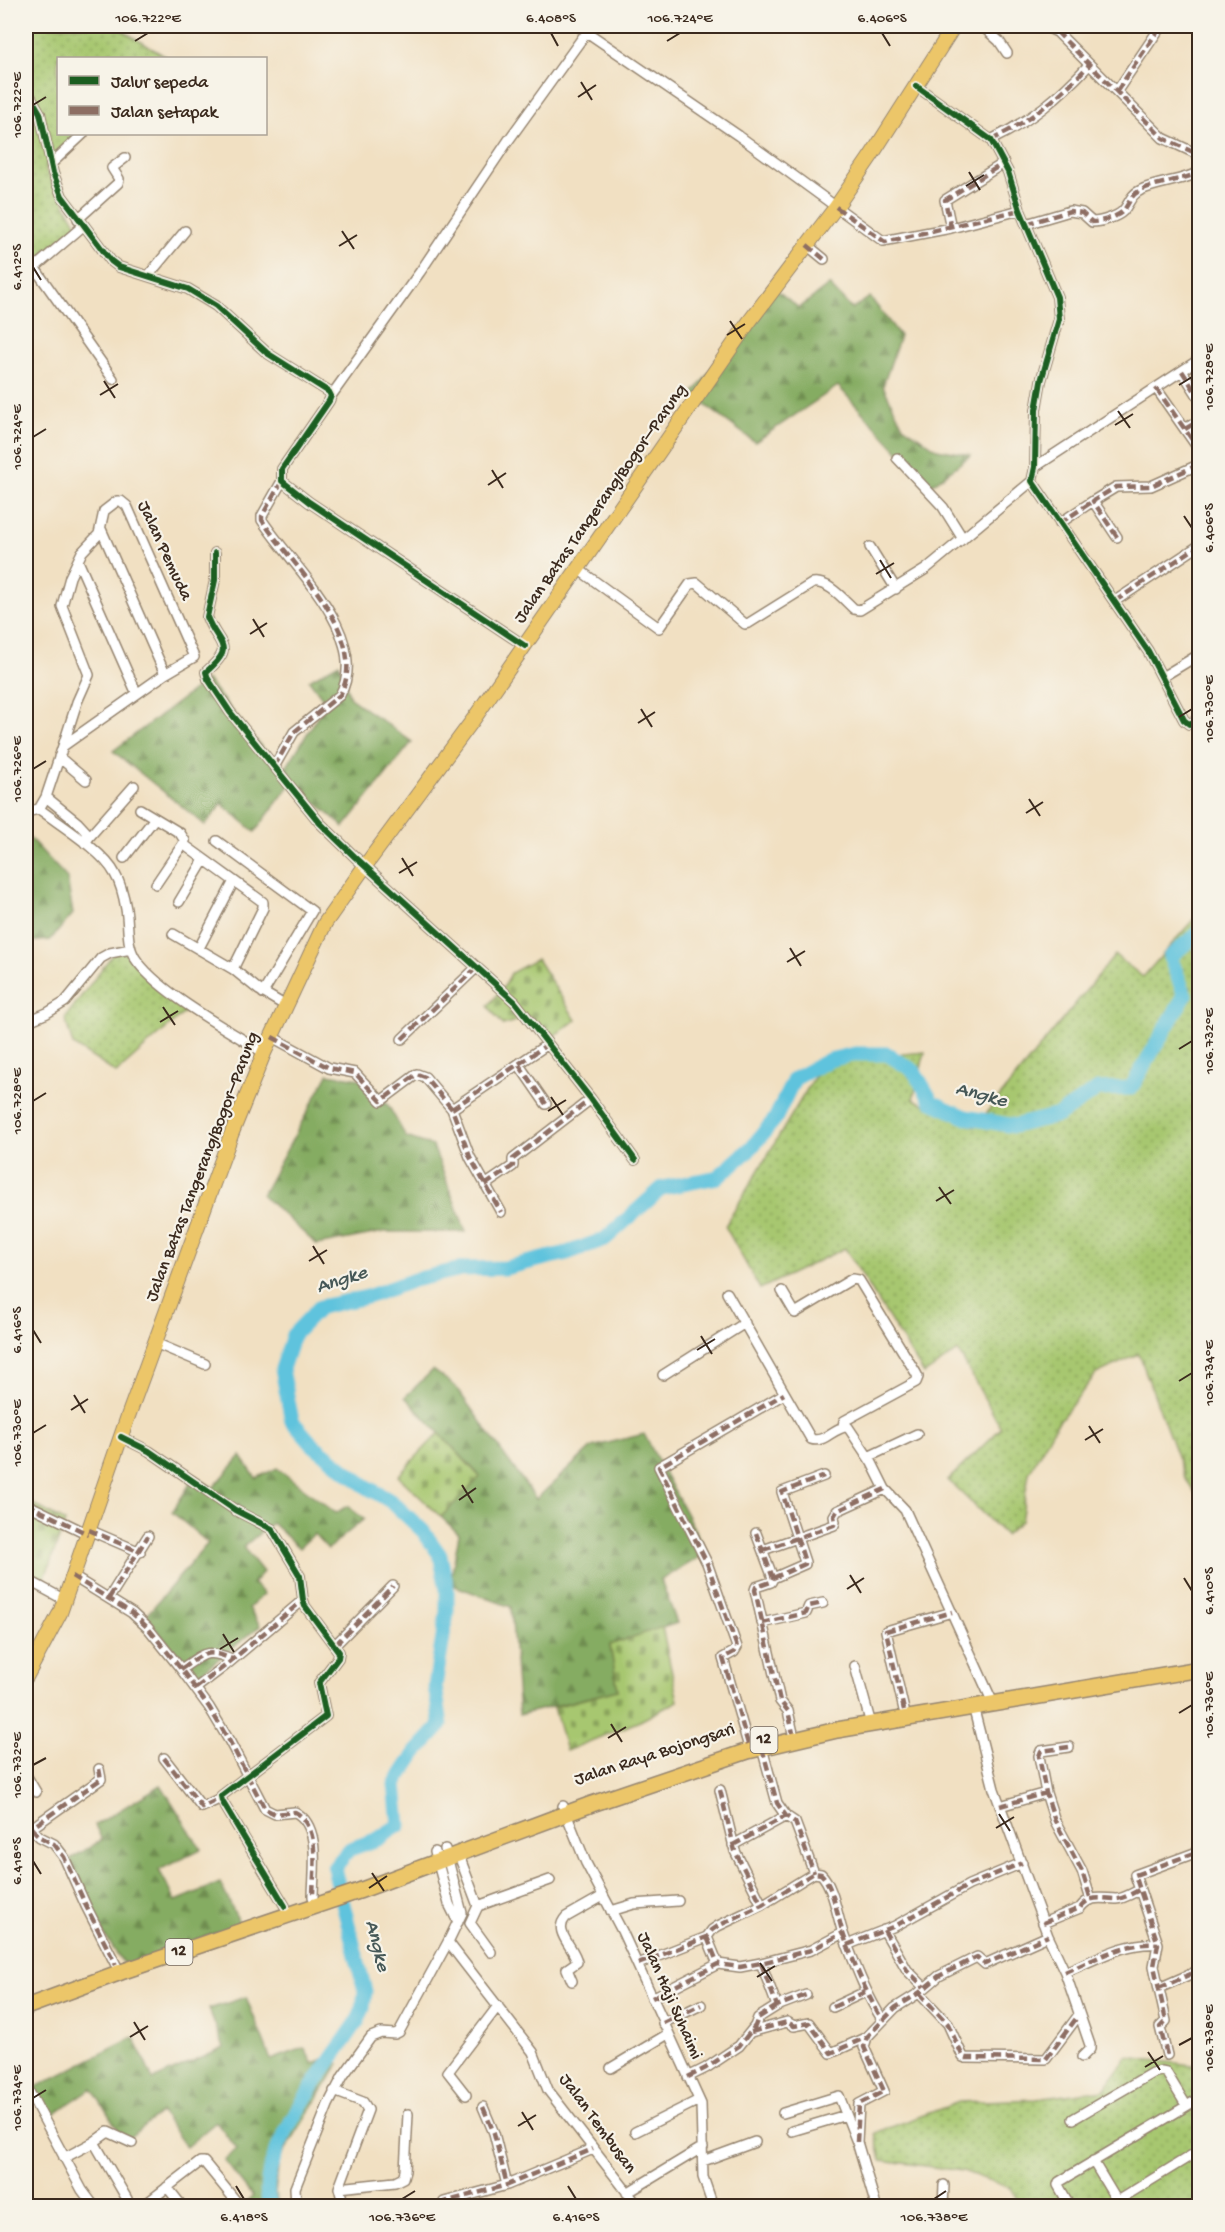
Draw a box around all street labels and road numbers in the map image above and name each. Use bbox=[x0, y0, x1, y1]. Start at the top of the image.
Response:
street label: Jalan Batas Tangerang/Bogor–Parung bbox=[510, 380, 692, 628]
street label: Jalan Pemuda bbox=[132, 498, 197, 605]
street label: Jalan Batas Tangerang/Bogor–Parung bbox=[142, 1029, 264, 1305]
street label: Jalan Raya Bojongsari bbox=[572, 1719, 738, 1791]
road number: 12 bbox=[750, 1727, 777, 1753]
street label: Jalan Haji Suhaimi bbox=[632, 1929, 706, 2063]
road number: 12 bbox=[166, 1939, 192, 1965]
street label: Jalan Tembusan bbox=[554, 2070, 641, 2178]

